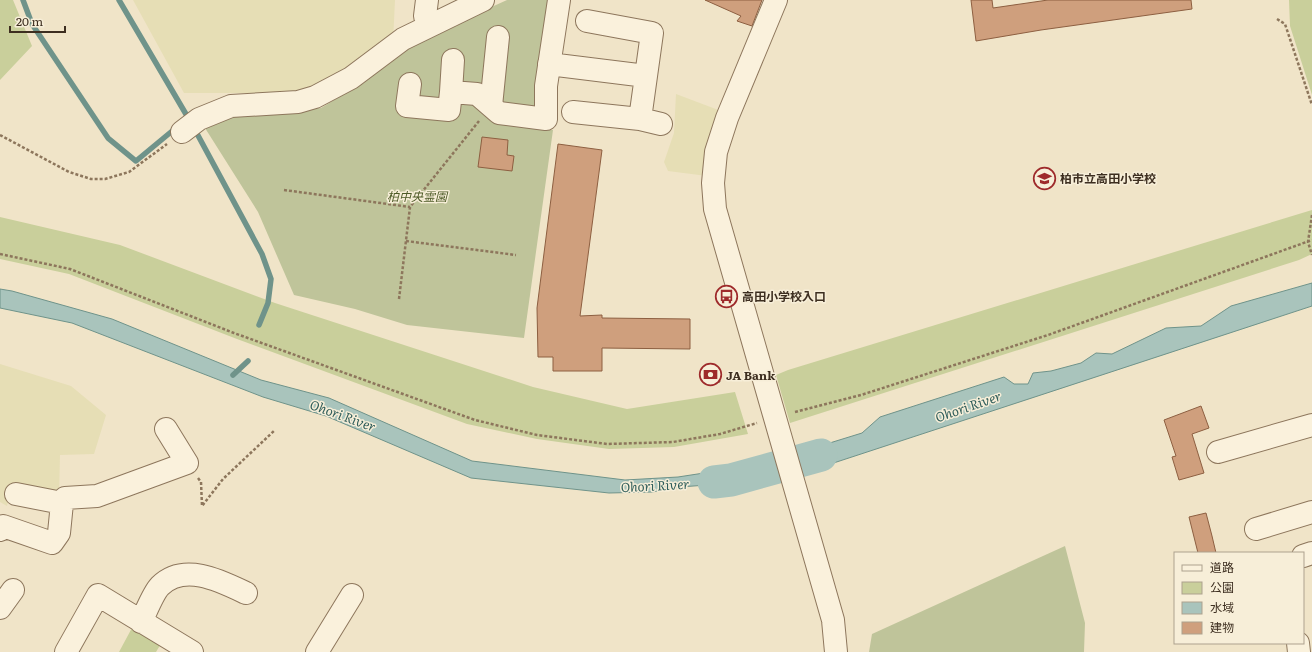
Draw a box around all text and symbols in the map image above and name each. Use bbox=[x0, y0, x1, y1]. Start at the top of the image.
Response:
scale bar bbox=[10, 8, 65, 34]
text: 20 m bbox=[16, 12, 43, 30]
school or university icon: 柏市立高田小学校 bbox=[1032, 165, 1058, 191]
place label: 柏市立高田小学校 bbox=[1060, 169, 1156, 187]
park label: 柏中央霊園 bbox=[387, 187, 449, 205]
bus stop icon: 高田小学校入口 bbox=[714, 283, 740, 309]
place label: 高田小学校入口 bbox=[742, 287, 826, 305]
bank icon: JA Bank bbox=[698, 362, 724, 388]
place label: JA Bank bbox=[726, 366, 776, 384]
water label: Ohori River bbox=[932, 386, 1004, 426]
water label: Ohori River bbox=[307, 394, 379, 436]
water label: Ohori River bbox=[620, 474, 690, 496]
legend bbox=[1174, 552, 1304, 644]
text: 道路 bbox=[1210, 558, 1234, 576]
text: 公園 bbox=[1210, 578, 1234, 596]
text: 水域 bbox=[1210, 598, 1234, 616]
text: 建物 bbox=[1210, 618, 1234, 636]

